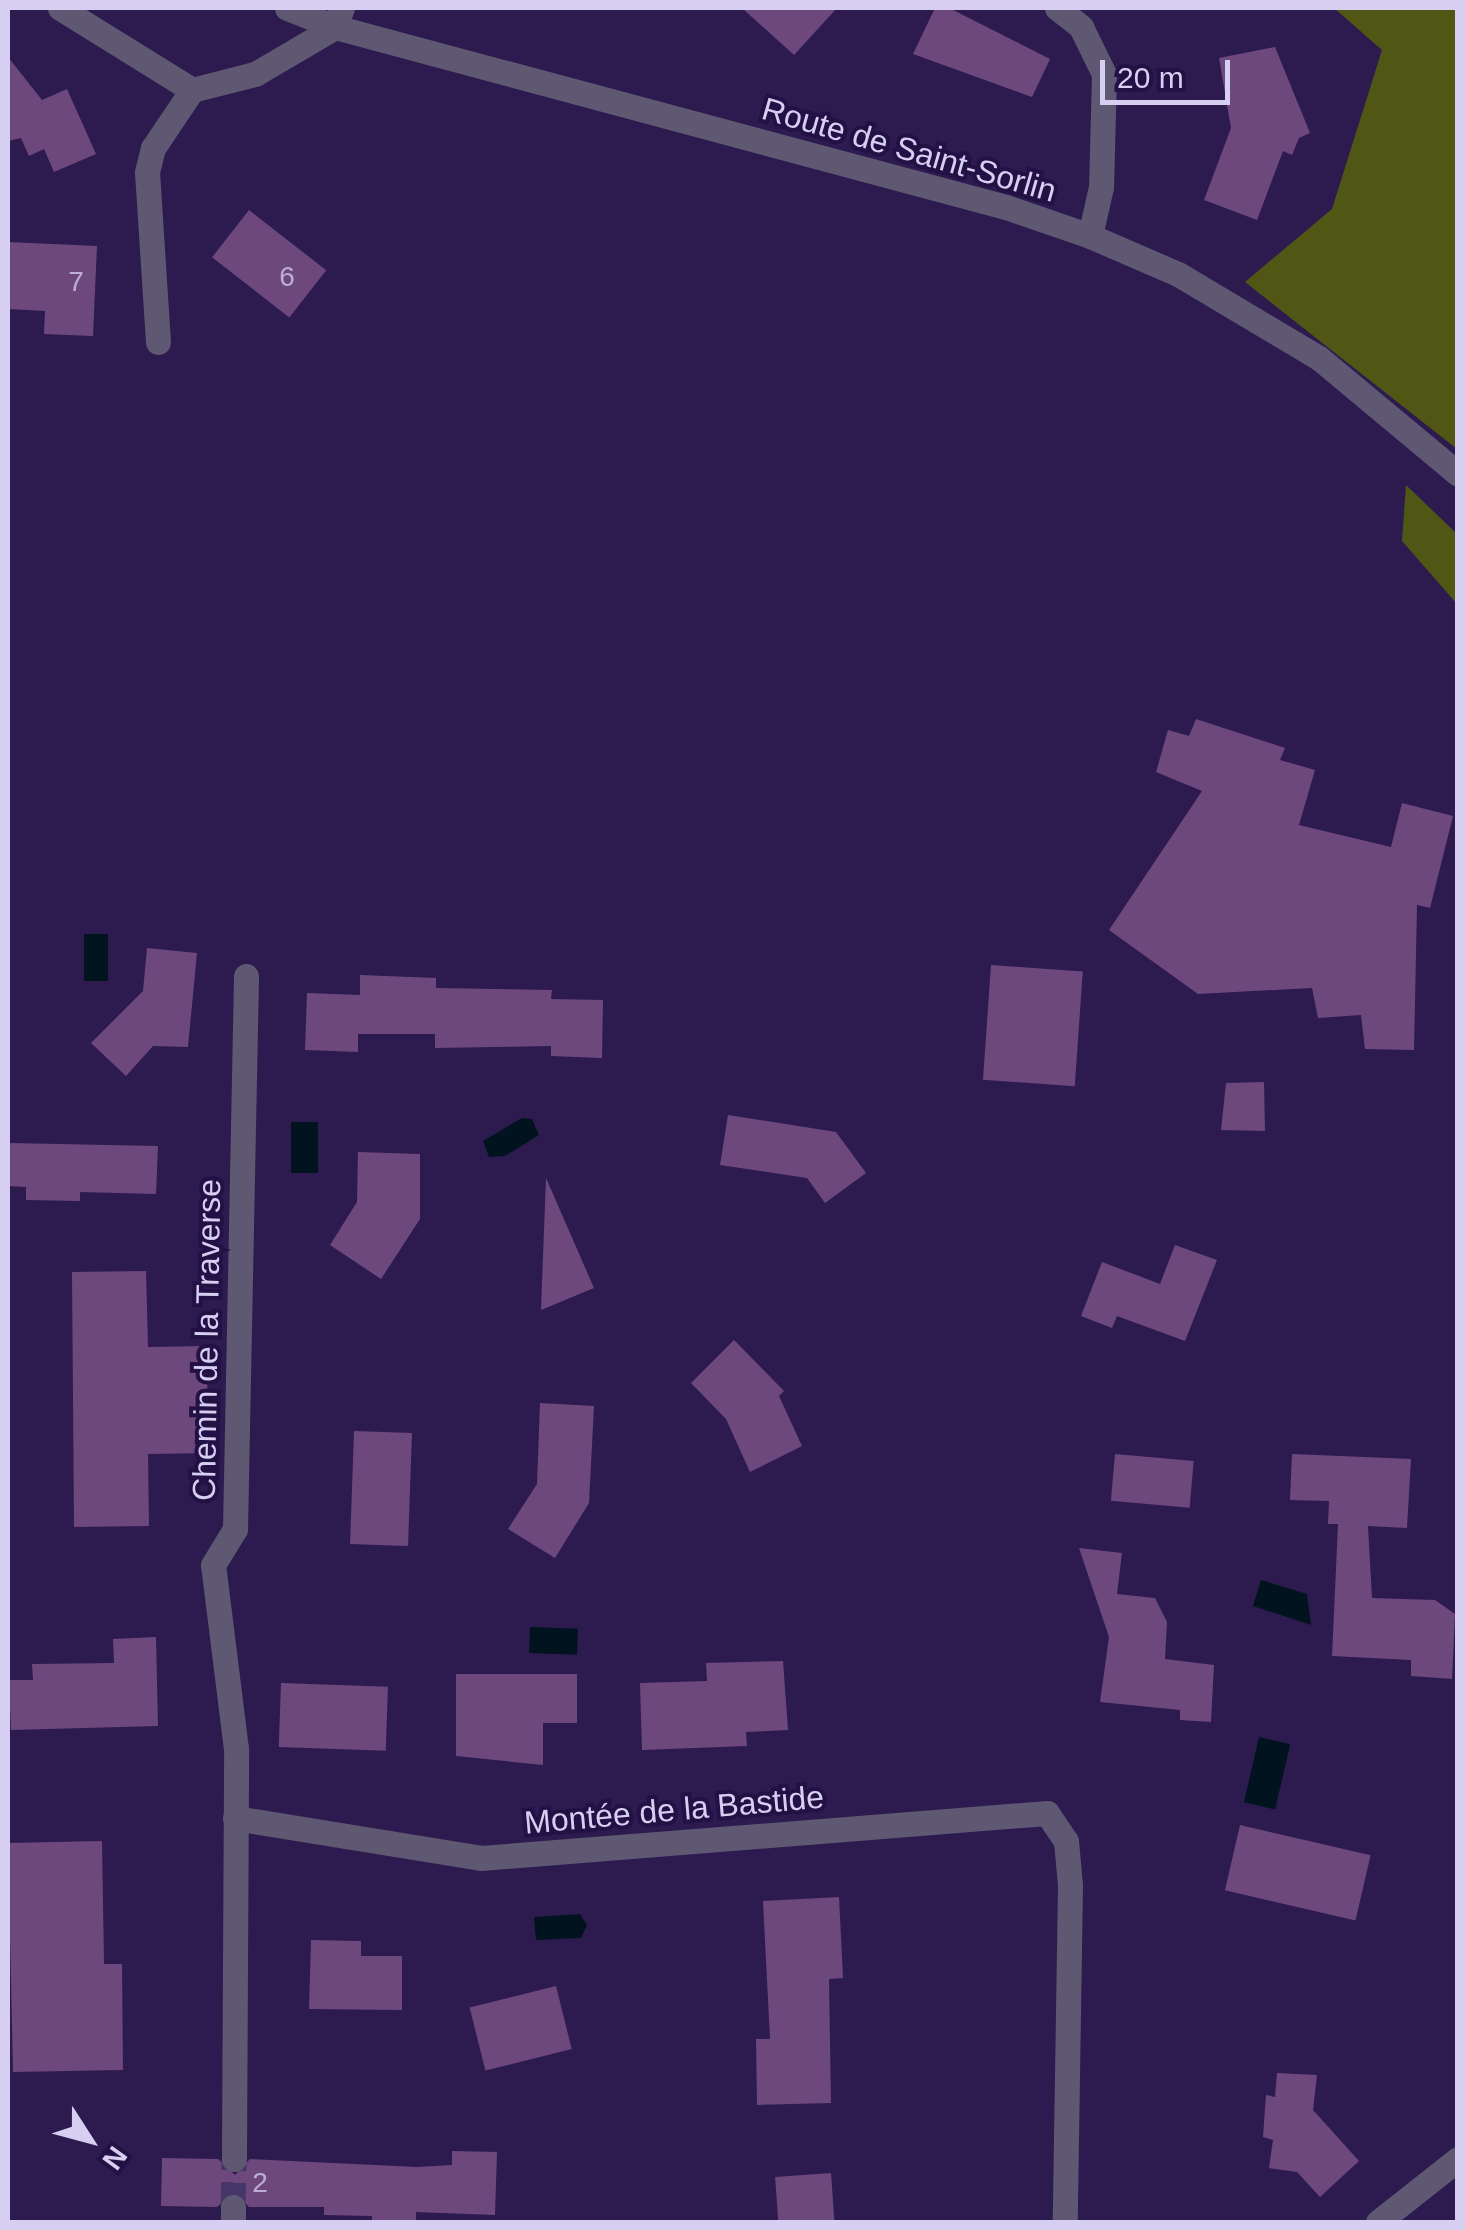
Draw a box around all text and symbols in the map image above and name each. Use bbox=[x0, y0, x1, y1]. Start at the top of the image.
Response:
scale bar bbox=[1105, 40, 1235, 102]
text: 20 m bbox=[1117, 61, 1184, 94]
street label: Route de Saint-Sorlin bbox=[758, 90, 1060, 210]
house number: 6 bbox=[279, 260, 295, 294]
house number: 7 bbox=[68, 265, 84, 299]
street label: Chemin de la Traverse bbox=[185, 1178, 229, 1502]
street label: Montée de la Bastide bbox=[523, 1778, 825, 1842]
north arrow bbox=[40, 2090, 140, 2190]
text: N bbox=[96, 2141, 133, 2175]
house number: 2 bbox=[252, 2166, 268, 2200]

